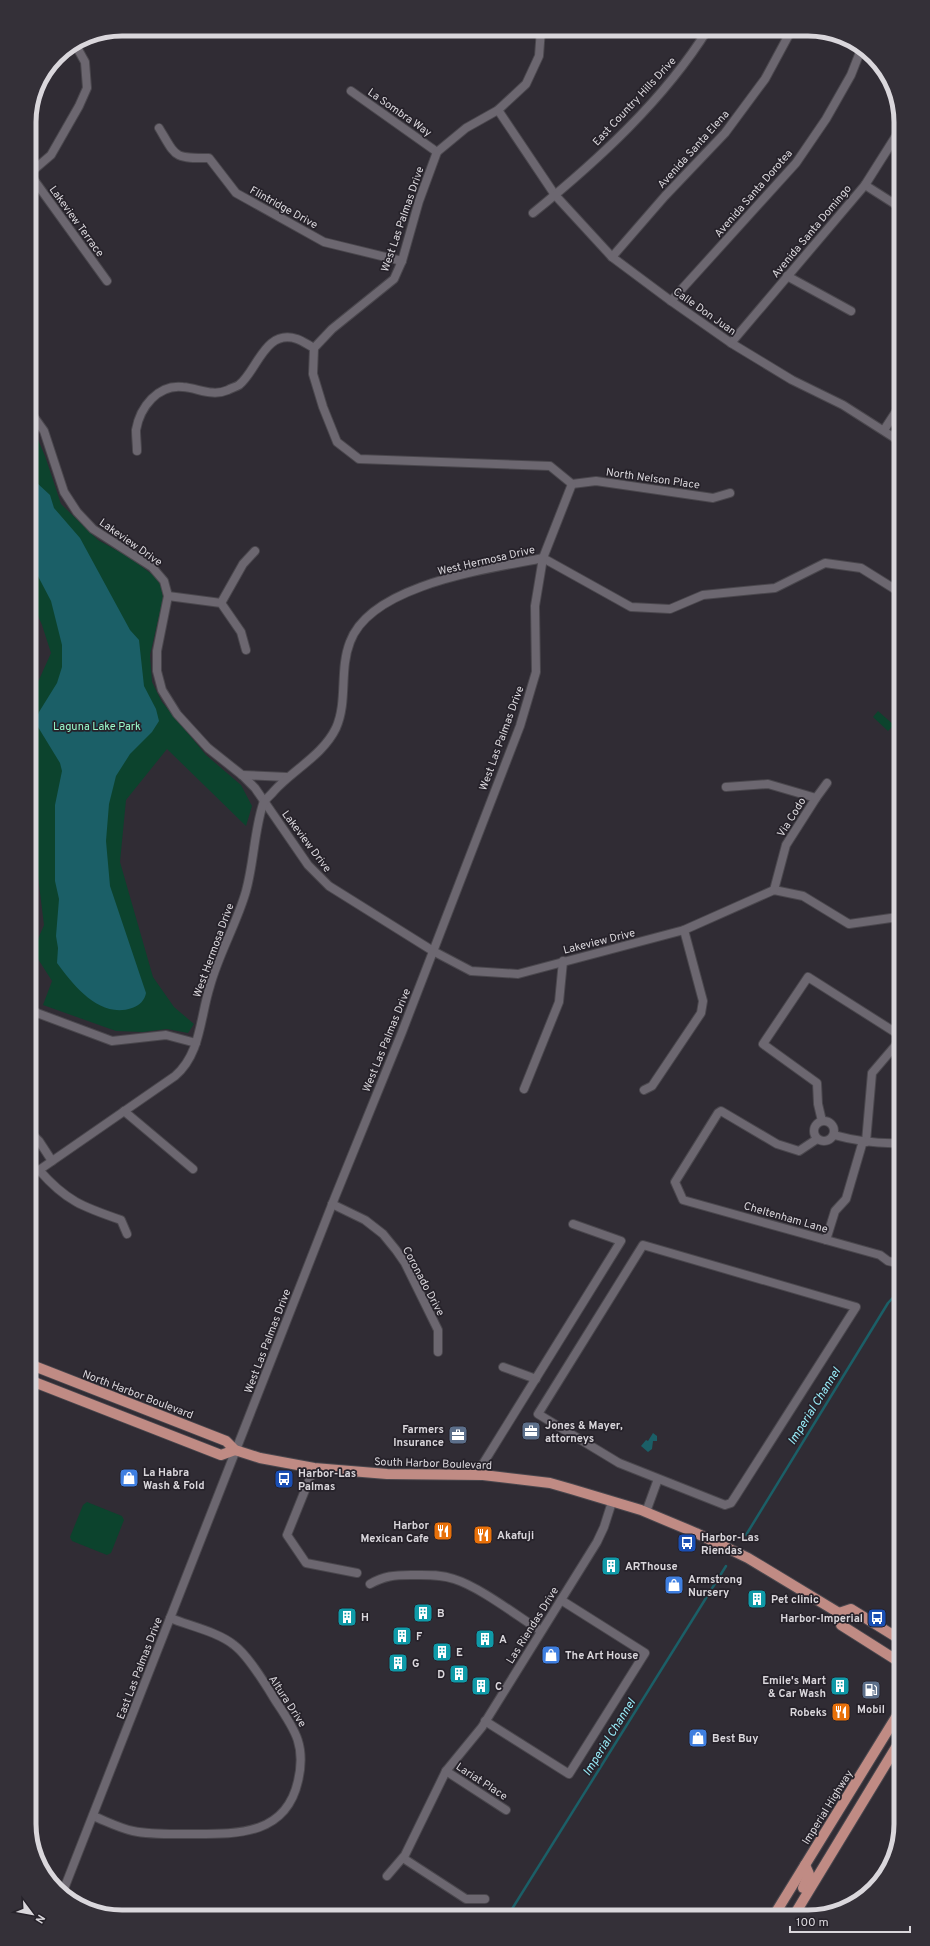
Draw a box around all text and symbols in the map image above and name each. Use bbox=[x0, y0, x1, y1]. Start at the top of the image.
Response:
street label: East Country Hills Drive bbox=[590, 54, 680, 149]
street label: La Sombra Way bbox=[365, 86, 434, 140]
street label: Avenida Santa Elena bbox=[655, 107, 733, 192]
street label: Avenida Santa Dorotea bbox=[712, 147, 796, 241]
street label: West Las Palmas Drive bbox=[378, 165, 428, 274]
street label: Avenida Santa Domingo bbox=[769, 182, 855, 281]
street label: Lakeview Terrace bbox=[46, 183, 107, 260]
street label: Flintridge Drive bbox=[247, 183, 320, 232]
street label: Calle Don Juan bbox=[670, 285, 739, 339]
street label: North Nelson Place bbox=[605, 465, 701, 493]
street label: Lakeview Drive bbox=[96, 516, 165, 570]
street label: West Hermosa Drive bbox=[436, 543, 536, 579]
street label: West Las Palmas Drive bbox=[476, 684, 527, 793]
park label: Laguna Lake Park bbox=[53, 720, 141, 734]
street label: Via Codo bbox=[774, 795, 809, 840]
street label: Lakeview Drive bbox=[278, 808, 334, 875]
street label: West Hermosa Drive bbox=[190, 901, 238, 1000]
street label: Lakeview Drive bbox=[562, 926, 637, 958]
street label: West Las Palmas Drive bbox=[360, 986, 414, 1094]
street label: Cheltenham Lane bbox=[742, 1199, 830, 1237]
street label: Coronado Drive bbox=[399, 1244, 447, 1319]
street label: West Las Palmas Drive bbox=[242, 1287, 294, 1396]
water label: Imperial Channel bbox=[785, 1364, 845, 1448]
street label: North Harbor Boulevard bbox=[80, 1367, 195, 1423]
place label: Jones & Mayer, attorneys bbox=[545, 1419, 623, 1446]
office icon: Jones & Mayer, attorneys bbox=[520, 1420, 542, 1442]
place label: Farmers Insurance bbox=[393, 1423, 444, 1450]
office icon: Farmers Insurance bbox=[447, 1424, 469, 1446]
street label: South Harbor Boulevard bbox=[374, 1455, 492, 1473]
place label: La Habra Wash & Fold bbox=[143, 1466, 205, 1493]
shop icon: La Habra Wash & Fold bbox=[118, 1467, 140, 1489]
place label: Harbor-Las Palmas bbox=[298, 1467, 356, 1494]
bus stop icon: Harbor-Las Palmas bbox=[273, 1468, 295, 1490]
place label: Harbor Mexican Cafe bbox=[360, 1519, 429, 1546]
restaurant icon: Harbor Mexican Cafe bbox=[432, 1520, 454, 1542]
restaurant icon: Akafuji bbox=[472, 1524, 494, 1546]
place label: Akafuji bbox=[497, 1529, 534, 1543]
place label: Harbor-Las Riendas bbox=[701, 1531, 759, 1558]
bus stop icon: Harbor-Las Riendas bbox=[676, 1532, 698, 1554]
building icon: ARThouse bbox=[600, 1555, 622, 1577]
place label: ARThouse bbox=[625, 1560, 678, 1574]
place label: Armstrong Nursery bbox=[688, 1573, 742, 1600]
shop icon: Armstrong Nursery bbox=[663, 1574, 685, 1596]
street label: Las Riendas Drive bbox=[504, 1584, 562, 1667]
building icon: Pet clinic bbox=[746, 1588, 768, 1610]
place label: Pet clinic bbox=[771, 1593, 819, 1607]
building icon: B bbox=[412, 1602, 434, 1624]
building icon: H bbox=[336, 1606, 358, 1628]
place label: B bbox=[437, 1607, 445, 1621]
bus stop icon: Harbor-Imperial bbox=[866, 1607, 888, 1629]
place label: H bbox=[361, 1611, 369, 1625]
place label: Harbor-Imperial bbox=[780, 1612, 863, 1626]
street label: East Las Palmas Drive bbox=[114, 1615, 166, 1721]
building icon: F bbox=[391, 1625, 413, 1647]
building icon: A bbox=[474, 1628, 496, 1650]
place label: F bbox=[416, 1630, 423, 1644]
place label: A bbox=[499, 1633, 507, 1647]
building icon: E bbox=[431, 1641, 453, 1663]
shop icon: The Art House bbox=[540, 1644, 562, 1666]
place label: E bbox=[456, 1646, 463, 1660]
place label: The Art House bbox=[565, 1649, 638, 1663]
building icon: G bbox=[387, 1652, 409, 1674]
place label: G bbox=[412, 1657, 420, 1671]
building icon: D bbox=[448, 1663, 470, 1685]
place label: D bbox=[437, 1668, 445, 1682]
street label: Altura Drive bbox=[265, 1673, 309, 1730]
place label: Emile's Mart & Car Wash bbox=[762, 1674, 826, 1701]
building icon: C bbox=[470, 1675, 492, 1697]
building icon: Emile's Mart & Car Wash bbox=[829, 1675, 851, 1697]
fuel station icon: Mobil bbox=[860, 1679, 882, 1701]
place label: C bbox=[495, 1680, 502, 1694]
water label: Imperial Channel bbox=[580, 1695, 640, 1779]
restaurant icon: Robeks bbox=[830, 1701, 852, 1723]
place label: Mobil bbox=[857, 1703, 885, 1717]
place label: Robeks bbox=[790, 1706, 827, 1720]
shop icon: Best Buy bbox=[687, 1727, 709, 1749]
place label: Best Buy bbox=[712, 1732, 758, 1746]
street label: Lariat Place bbox=[453, 1760, 510, 1804]
street label: Imperial Highway bbox=[799, 1767, 856, 1847]
north arrow bbox=[12, 1894, 52, 1934]
scale bar bbox=[790, 1908, 910, 1934]
text: N bbox=[32, 1912, 48, 1926]
text: 100 m bbox=[796, 1915, 829, 1931]

